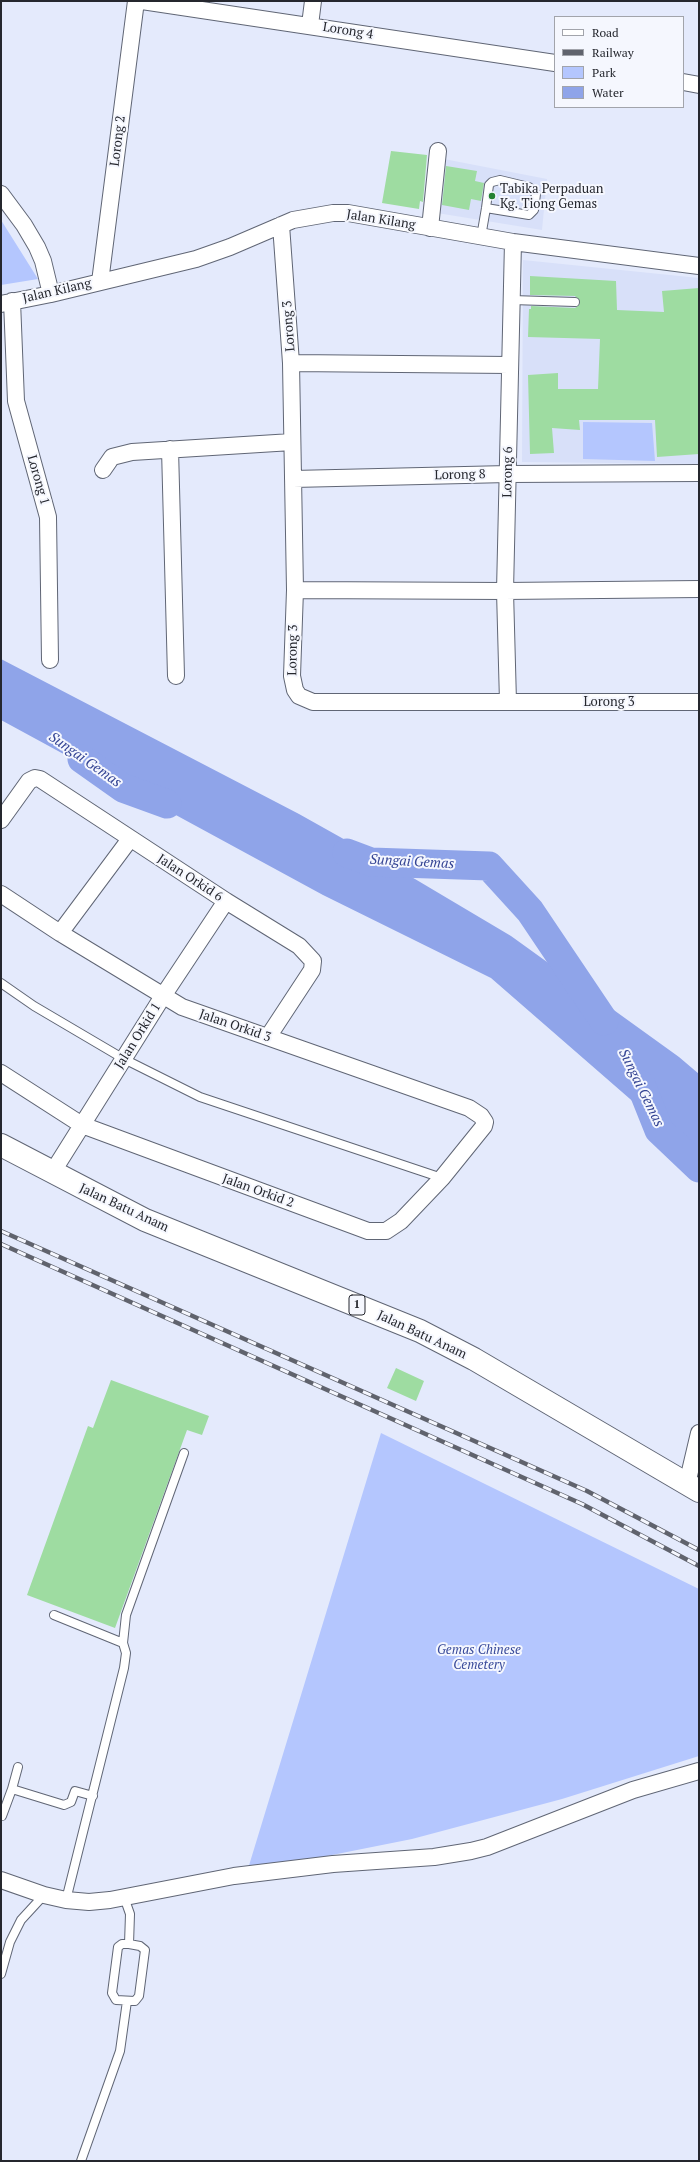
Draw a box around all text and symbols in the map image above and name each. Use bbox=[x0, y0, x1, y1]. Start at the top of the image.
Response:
legend bbox=[554, 16, 684, 108]
street label: Lorong 4 bbox=[322, 19, 374, 43]
text: Road bbox=[592, 25, 619, 40]
text: Railway bbox=[592, 45, 634, 60]
text: Park bbox=[592, 65, 616, 80]
text: Water bbox=[592, 85, 624, 100]
street label: Lorong 2 bbox=[107, 115, 129, 167]
place label: Tabika Perpaduan Kg. Tiong Gemas bbox=[500, 181, 603, 212]
marker: Tabika Perpaduan Kg. Tiong Gemas bbox=[487, 191, 497, 201]
street label: Jalan Kilang bbox=[345, 207, 417, 233]
street label: Jalan Kilang bbox=[21, 276, 93, 306]
street label: Lorong 3 bbox=[279, 300, 299, 352]
street label: Lorong 6 bbox=[500, 446, 516, 498]
street label: Lorong 1 bbox=[23, 453, 53, 507]
street label: Lorong 8 bbox=[434, 467, 486, 483]
street label: Lorong 3 bbox=[285, 624, 301, 676]
street label: Lorong 3 bbox=[583, 694, 635, 710]
water label: Sungai Gemas bbox=[45, 729, 125, 791]
street label: Jalan Orkid 6 bbox=[154, 851, 226, 905]
water label: Sungai Gemas bbox=[369, 851, 455, 873]
street label: Jalan Orkid 1 bbox=[112, 1000, 164, 1072]
street label: Jalan Orkid 3 bbox=[197, 1006, 273, 1046]
water label: Sungai Gemas bbox=[615, 1046, 667, 1130]
street label: Jalan Orkid 2 bbox=[220, 1171, 296, 1211]
street label: Jalan Batu Anam bbox=[77, 1180, 171, 1236]
road number: 1 bbox=[349, 1295, 365, 1315]
street label: Jalan Batu Anam bbox=[375, 1307, 469, 1363]
park label: Gemas Chinese Cemetery bbox=[437, 1642, 521, 1673]

